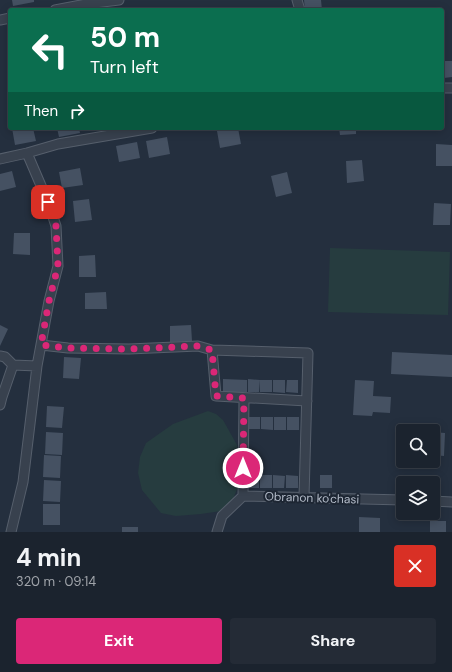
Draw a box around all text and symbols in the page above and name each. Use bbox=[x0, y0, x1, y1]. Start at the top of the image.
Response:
text: 50 m bbox=[90, 19, 160, 56]
icon: left bbox=[24, 24, 76, 76]
text: Turn left bbox=[90, 55, 159, 79]
icon: right bbox=[66, 100, 88, 122]
text: Then bbox=[24, 101, 58, 121]
pin bbox=[31, 185, 65, 219]
icon: arrive bbox=[37, 191, 59, 213]
map controls bbox=[396, 424, 440, 520]
button: search bbox=[396, 424, 440, 468]
position arrow bbox=[222, 447, 264, 489]
button: layers bbox=[396, 476, 440, 520]
street label: Obranon ko'chasi bbox=[264, 488, 360, 508]
text: 4 min bbox=[16, 542, 81, 573]
button: close bbox=[394, 545, 436, 587]
text: 320 m · 09:14 bbox=[16, 573, 96, 590]
button: Exit bbox=[16, 618, 222, 664]
button: Share bbox=[230, 618, 436, 664]

